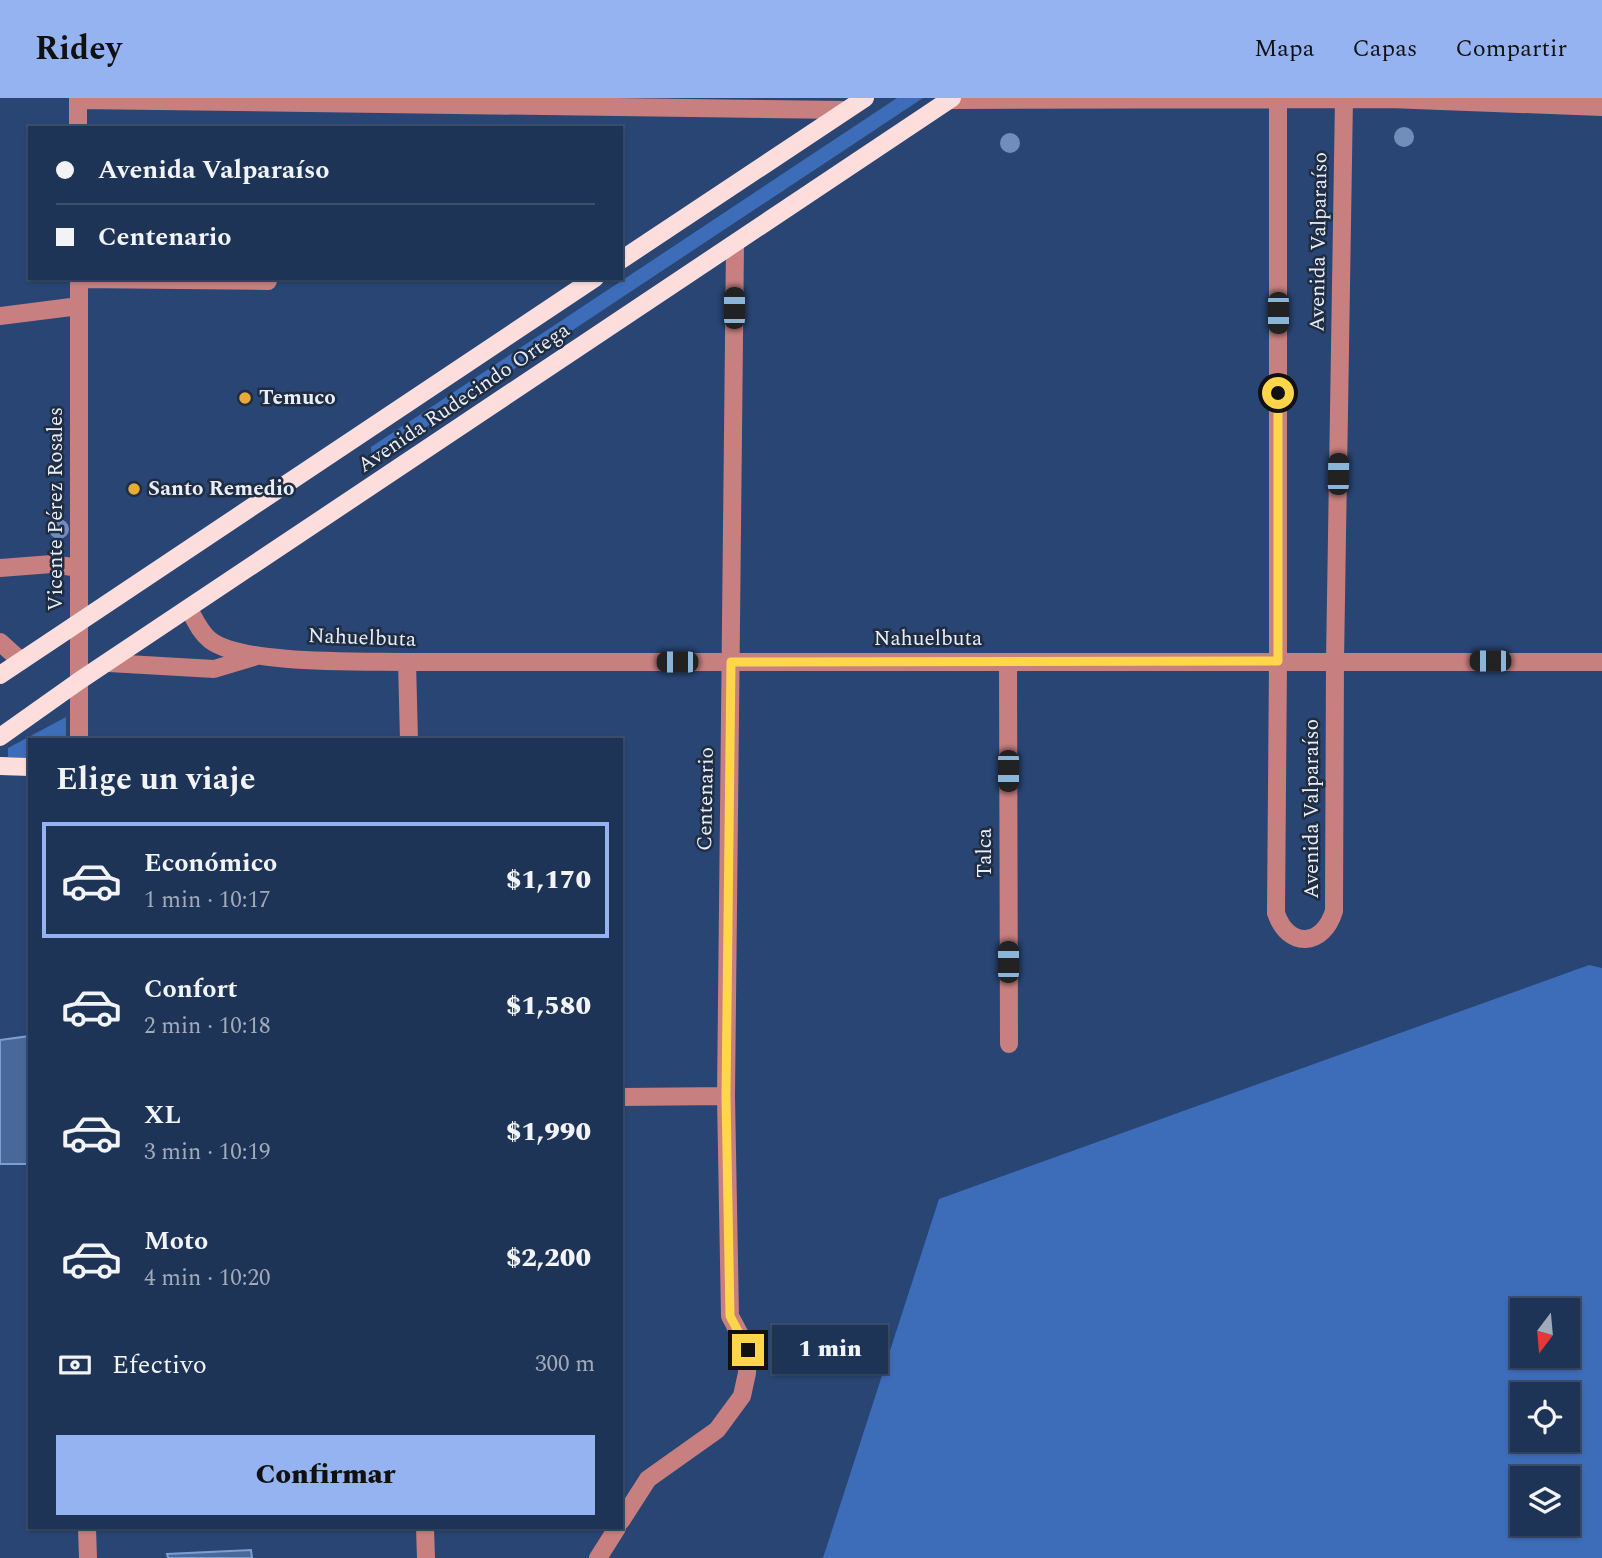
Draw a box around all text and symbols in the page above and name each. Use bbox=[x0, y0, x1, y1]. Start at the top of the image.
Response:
text: Ridey bbox=[35, 24, 122, 74]
text: Mapa bbox=[1254, 31, 1314, 67]
text: Capas bbox=[1352, 31, 1417, 67]
text: Compartir bbox=[1455, 31, 1567, 67]
text: Avenida Valparaíso bbox=[98, 150, 330, 190]
street label: Avenida Valparaíso bbox=[1301, 152, 1337, 332]
text: Centenario bbox=[98, 217, 232, 257]
car bbox=[724, 287, 745, 329]
car bbox=[1268, 292, 1289, 334]
street label: Avenida Rudecindo Ortega bbox=[351, 314, 577, 481]
route start bbox=[1262, 377, 1294, 409]
place label: Temuco bbox=[259, 382, 336, 414]
marker: Temuco bbox=[237, 390, 253, 406]
street label: Vicente Pérez Rosales bbox=[40, 407, 72, 611]
car bbox=[1328, 453, 1349, 495]
place label: Santo Remedio bbox=[148, 473, 295, 505]
marker: Santo Remedio bbox=[126, 481, 142, 497]
street label: Nahuelbuta bbox=[307, 620, 417, 656]
street label: Nahuelbuta bbox=[874, 623, 983, 655]
car bbox=[1470, 651, 1512, 672]
car bbox=[657, 652, 699, 673]
street label: Avenida Valparaíso bbox=[1296, 719, 1328, 899]
street label: Centenario bbox=[689, 747, 723, 851]
car bbox=[998, 750, 1019, 792]
text: Elige un viaje bbox=[56, 755, 256, 804]
street label: Talca bbox=[969, 827, 1001, 878]
text: Económico bbox=[144, 843, 277, 883]
icon: car bbox=[60, 849, 123, 912]
text: $1,170 bbox=[506, 860, 591, 900]
text: 1 min · 10:17 bbox=[144, 883, 271, 918]
car bbox=[998, 941, 1019, 983]
text: Confort bbox=[144, 969, 238, 1009]
icon: car bbox=[60, 975, 123, 1038]
text: $1,580 bbox=[506, 986, 591, 1026]
text: 2 min · 10:18 bbox=[144, 1009, 271, 1044]
text: XL bbox=[144, 1095, 181, 1135]
icon: car bbox=[60, 1101, 123, 1164]
text: $1,990 bbox=[506, 1112, 591, 1152]
text: 3 min · 10:19 bbox=[144, 1135, 271, 1170]
text: Moto bbox=[144, 1221, 208, 1261]
icon: car bbox=[60, 1227, 123, 1290]
text: $2,200 bbox=[506, 1238, 591, 1278]
text: 4 min · 10:20 bbox=[144, 1261, 271, 1296]
north arrow bbox=[1510, 1298, 1580, 1368]
map controls bbox=[1510, 1298, 1580, 1536]
callout: 1 min bbox=[772, 1326, 888, 1374]
text: 1 min bbox=[798, 1332, 862, 1367]
route end bbox=[732, 1334, 764, 1366]
text: Efectivo bbox=[112, 1345, 207, 1385]
icon: cash bbox=[56, 1346, 94, 1384]
text: 300 m bbox=[535, 1347, 595, 1382]
button: locate bbox=[1510, 1382, 1580, 1452]
button: Confirmar bbox=[56, 1435, 595, 1515]
button: layers bbox=[1510, 1466, 1580, 1536]

